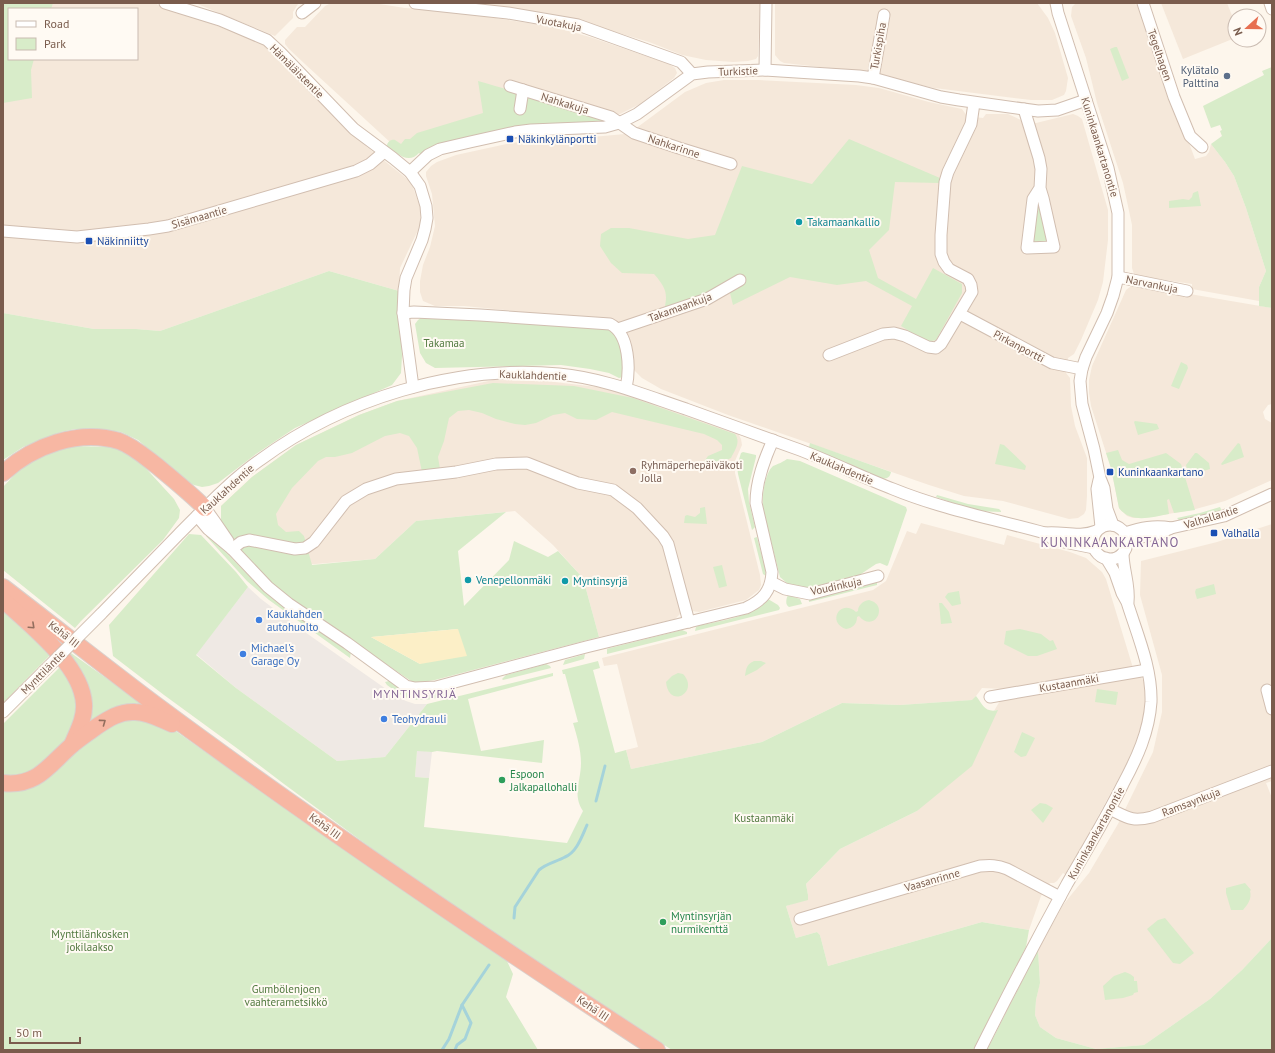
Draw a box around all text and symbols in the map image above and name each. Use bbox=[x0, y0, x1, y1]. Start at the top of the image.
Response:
legend bbox=[8, 8, 138, 60]
north arrow bbox=[1227, 8, 1267, 48]
street label: Vuotakuja bbox=[534, 12, 583, 34]
text: Road bbox=[44, 16, 69, 31]
street label: Turkispiha bbox=[867, 21, 889, 71]
text: N bbox=[1230, 26, 1245, 37]
street label: Tegelhagen bbox=[1145, 27, 1175, 83]
text: Park bbox=[44, 36, 66, 51]
street label: Hämäläistentie bbox=[267, 41, 327, 101]
street label: Turkistie bbox=[718, 63, 759, 79]
place label: Kylätalo Palttina bbox=[1181, 63, 1219, 90]
marker: Kylätalo Palttina bbox=[1222, 71, 1232, 81]
street label: Nahkakuja bbox=[539, 89, 591, 117]
street label: Kuninkaankartanontie bbox=[1078, 95, 1122, 199]
street label: Nahkarinne bbox=[646, 131, 702, 161]
place label: Näkinkylänportti bbox=[518, 132, 596, 146]
marker: Näkinkylänportti bbox=[505, 134, 515, 144]
street label: Sisämaantie bbox=[170, 202, 229, 232]
place label: Takamaankallio bbox=[807, 215, 880, 229]
marker: Takamaankallio bbox=[794, 217, 804, 227]
place label: Näkinniitty bbox=[97, 234, 149, 248]
marker: Näkinniitty bbox=[84, 236, 94, 246]
street label: Narvankuja bbox=[1125, 272, 1179, 296]
street label: Takamaankuja bbox=[646, 289, 714, 325]
street label: Pirkanportti bbox=[991, 327, 1047, 365]
park label: Takamaa bbox=[424, 336, 464, 350]
street label: Kauklahdentie bbox=[499, 367, 567, 383]
street label: Kauklahdentie bbox=[808, 448, 876, 488]
place label: Ryhmäperhepäiväkoti Jolla bbox=[640, 458, 742, 485]
street label: Kauklahdentie bbox=[197, 461, 257, 517]
place label: Kuninkaankartano bbox=[1118, 465, 1204, 479]
marker: Ryhmäperhepäiväkoti Jolla bbox=[628, 466, 638, 476]
marker: Kuninkaankartano bbox=[1105, 467, 1115, 477]
street label: Valhallantie bbox=[1181, 502, 1240, 532]
place label: Valhalla bbox=[1221, 526, 1260, 540]
marker: Valhalla bbox=[1209, 528, 1219, 538]
district label: KUNINKAANKARTANO bbox=[1041, 534, 1179, 551]
place label: Venepellonmäki bbox=[475, 573, 551, 587]
place label: Myntinsyrjä bbox=[573, 574, 627, 588]
street label: Voudinkuja bbox=[808, 574, 863, 598]
marker: Venepellonmäki bbox=[463, 575, 473, 585]
marker: Myntinsyrjä bbox=[560, 576, 570, 586]
place label: Kauklahden autohuolto bbox=[267, 607, 322, 634]
marker: Kauklahden autohuolto bbox=[254, 615, 264, 625]
street label: Kehä III bbox=[46, 617, 82, 651]
one-way arrow bbox=[27, 622, 35, 629]
place label: Michael's Garage Oy bbox=[251, 641, 300, 668]
street label: Mynttiläntie bbox=[18, 647, 68, 697]
marker: Michael's Garage Oy bbox=[238, 649, 248, 659]
street label: Kustaanmäki bbox=[1038, 671, 1100, 695]
district label: MYNTINSYRJÄ bbox=[373, 686, 457, 701]
place label: Teohydrauli bbox=[392, 712, 446, 726]
marker: Teohydrauli bbox=[379, 714, 389, 724]
one-way arrow bbox=[99, 720, 106, 727]
place label: Espoon Jalkapallohalli bbox=[509, 767, 577, 794]
marker: Espoon Jalkapallohalli bbox=[497, 775, 507, 785]
street label: Kuninkaankartanontie bbox=[1065, 784, 1127, 882]
street label: Ramsaynkuja bbox=[1160, 784, 1222, 820]
street label: Kehä III bbox=[306, 810, 344, 842]
park label: Kustaanmäki bbox=[734, 811, 794, 825]
street label: Vaasanrinne bbox=[902, 865, 962, 895]
place label: Myntinsyrjän nurmikenttä bbox=[671, 909, 731, 936]
marker: Myntinsyrjän nurmikenttä bbox=[658, 917, 668, 927]
park label: Mynttilänkosken jokilaakso bbox=[51, 927, 129, 954]
park label: Gumbölenjoen vaahterametsikkö bbox=[245, 982, 327, 1009]
street label: Kehä III bbox=[574, 992, 612, 1024]
scale bar bbox=[10, 1019, 80, 1045]
text: 50 m bbox=[16, 1025, 42, 1040]

